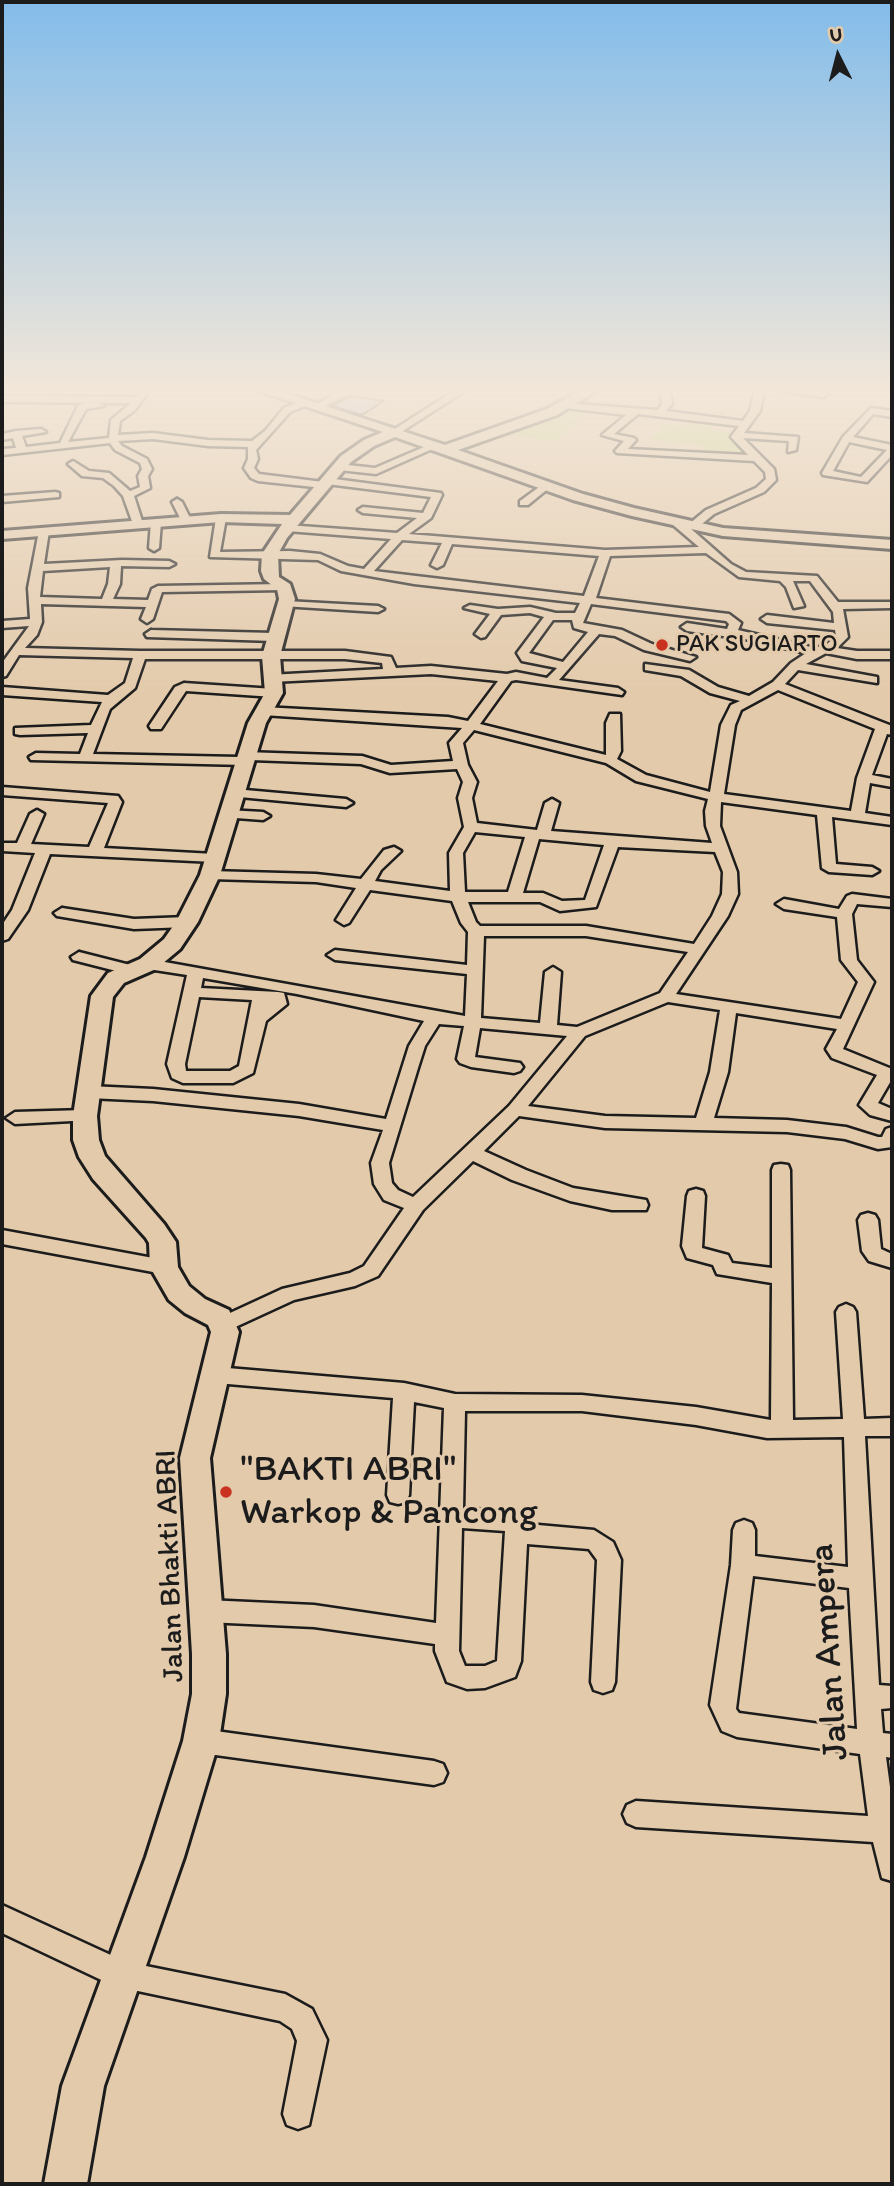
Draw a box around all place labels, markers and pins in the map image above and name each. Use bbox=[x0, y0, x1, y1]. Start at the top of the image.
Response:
place label: PAK SUGIARTO bbox=[676, 631, 838, 659]
marker: PAK SUGIARTO bbox=[654, 637, 670, 653]
place label: "BAKTI ABRI" Warkop & Pancong bbox=[240, 1449, 538, 1536]
marker: "BAKTI ABRI" Warkop & Pancong bbox=[218, 1484, 234, 1500]

